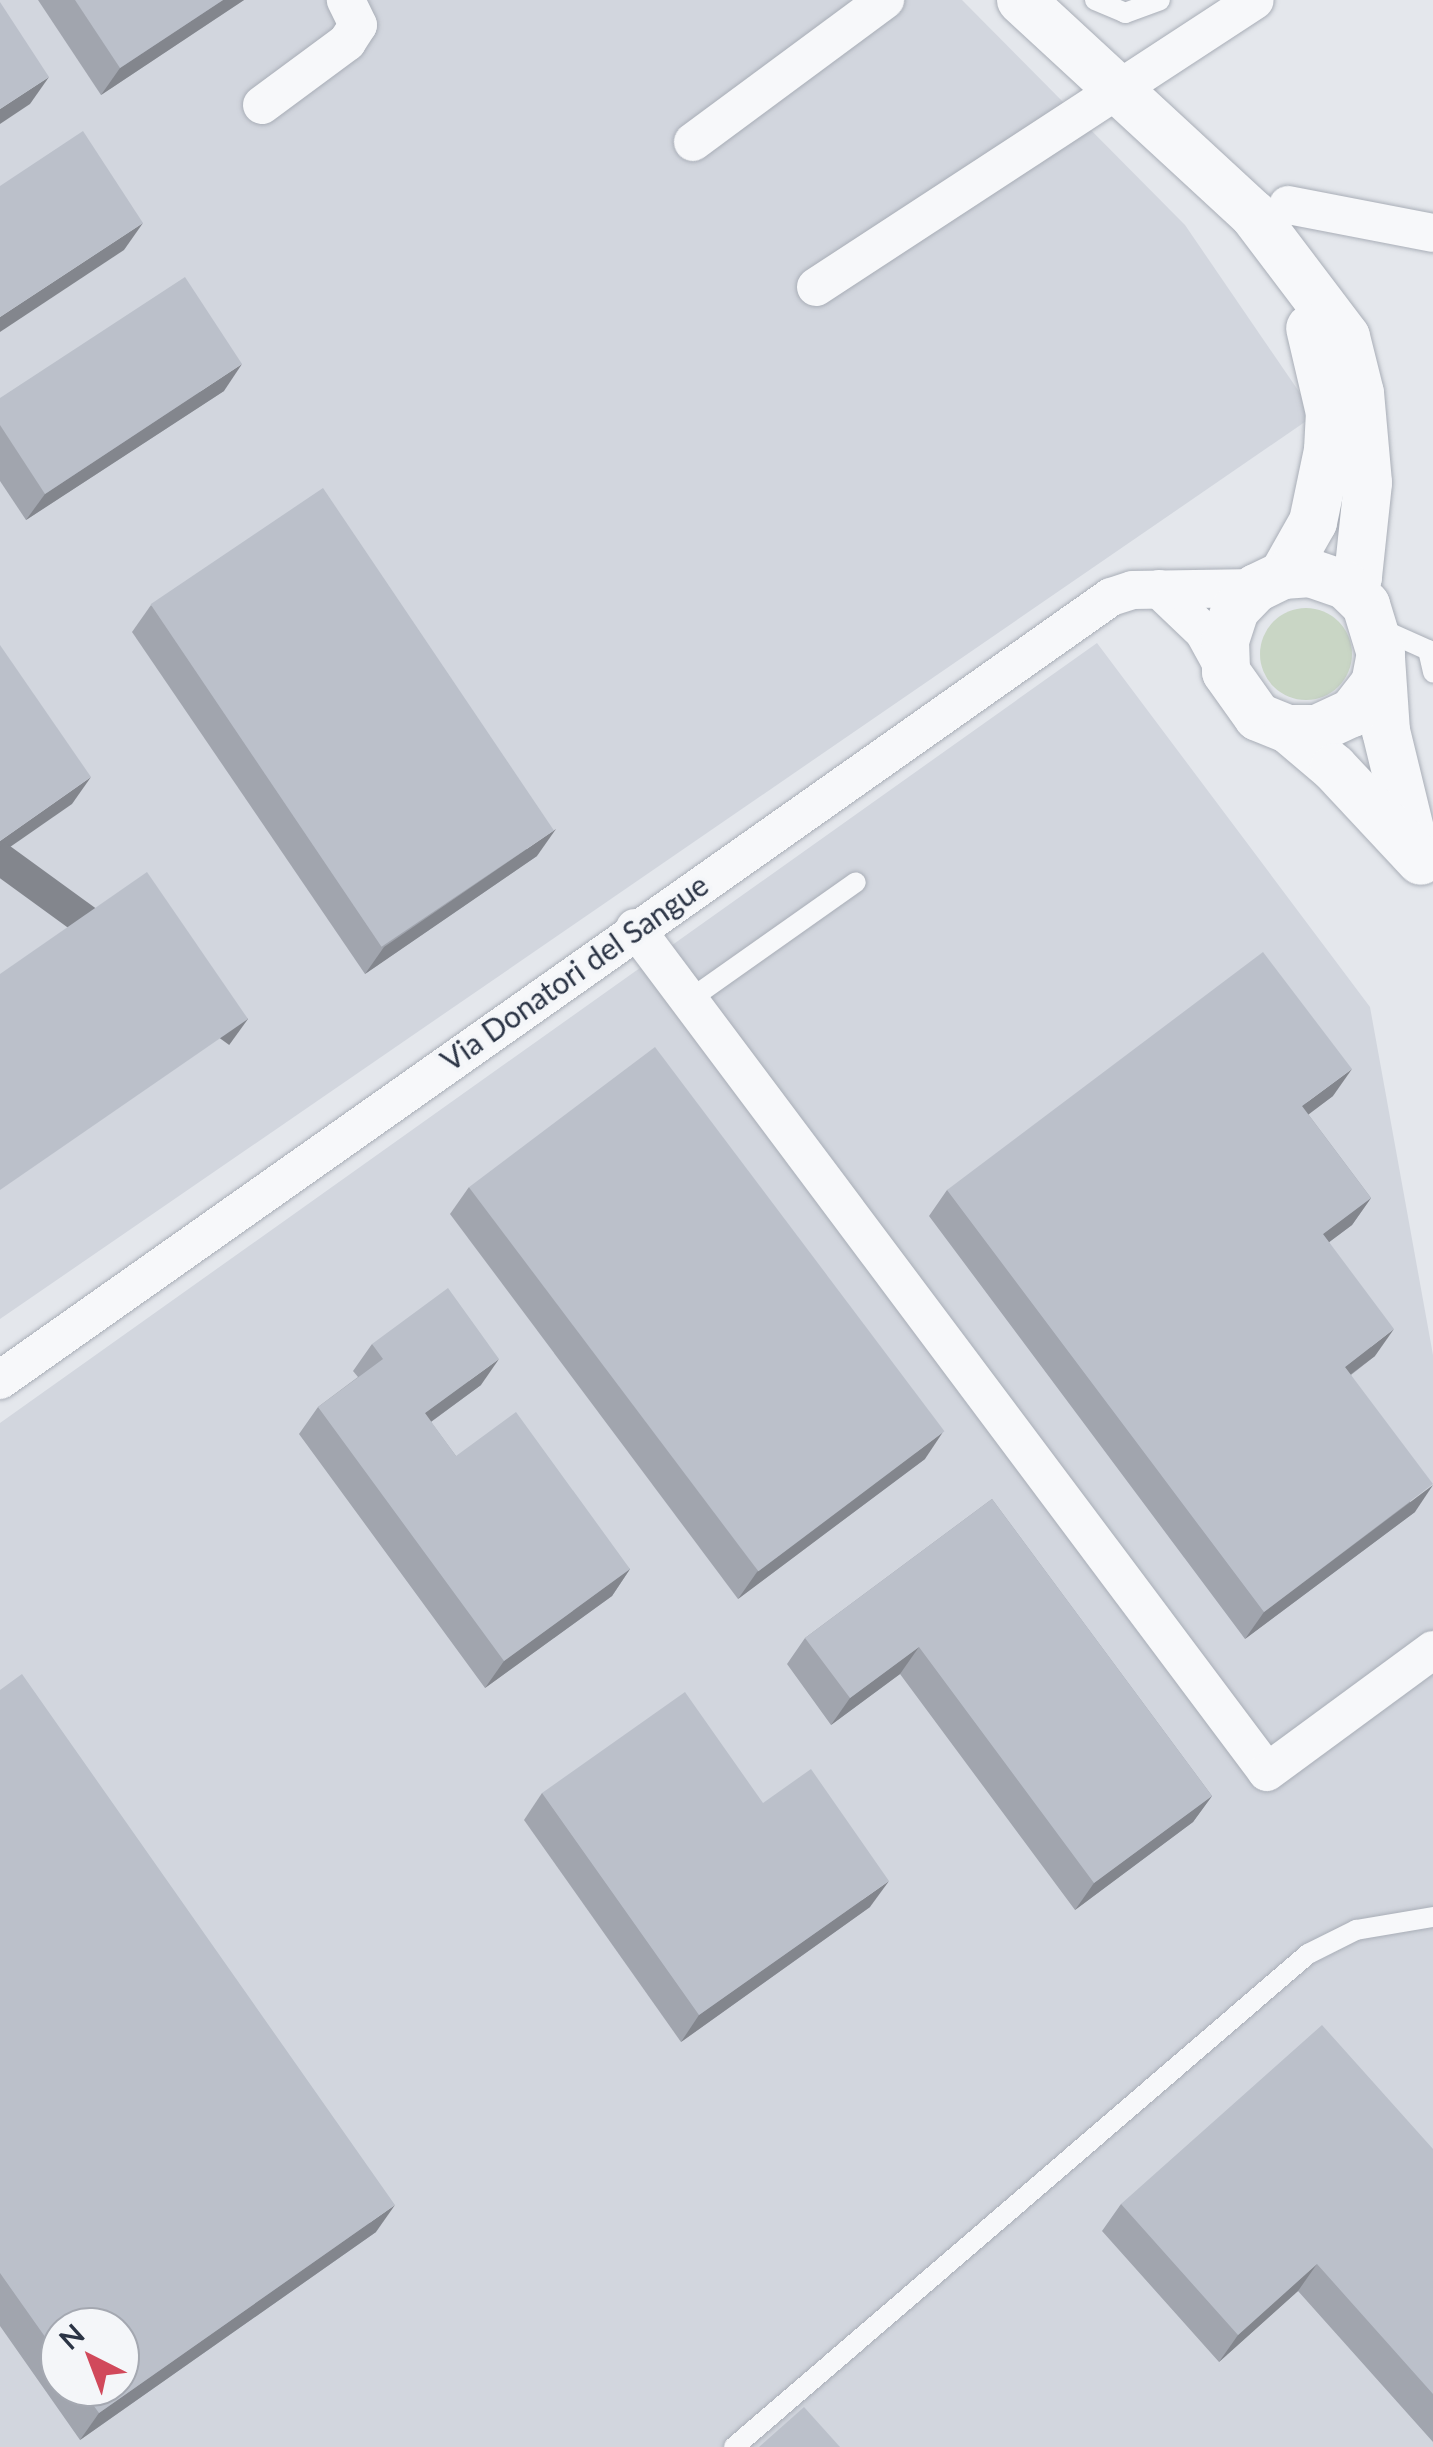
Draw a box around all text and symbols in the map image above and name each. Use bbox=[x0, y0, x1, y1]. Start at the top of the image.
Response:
street label: Via Donatori del Sangue bbox=[433, 866, 715, 1078]
north arrow bbox=[40, 2307, 140, 2407]
text: N bbox=[52, 2316, 91, 2356]

